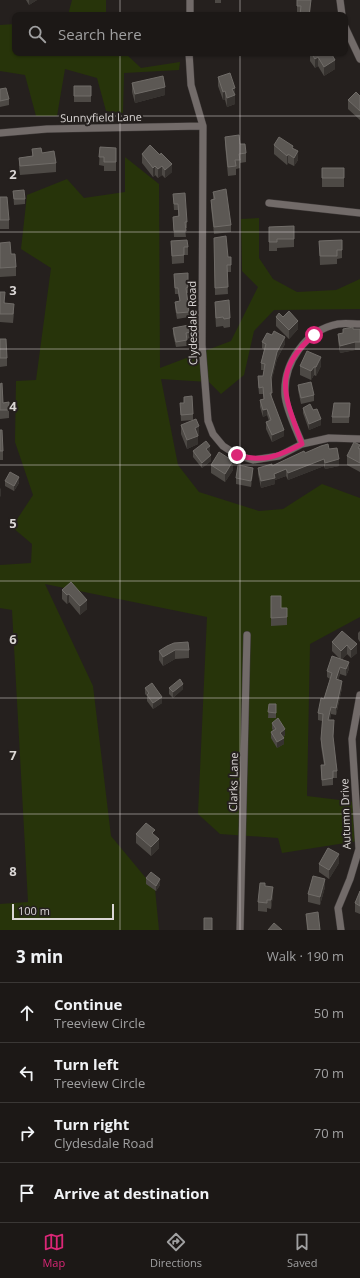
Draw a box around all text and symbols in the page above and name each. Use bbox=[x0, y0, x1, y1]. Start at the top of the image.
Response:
search box bbox=[12, 12, 348, 56]
icon: search bbox=[26, 23, 48, 45]
text: Search here bbox=[58, 24, 142, 44]
street label: Sunnyfield Lane bbox=[60, 109, 142, 125]
text: 2 bbox=[9, 165, 17, 183]
text: 3 bbox=[9, 281, 17, 299]
street label: Clydesdale Road bbox=[184, 281, 200, 365]
route start bbox=[305, 326, 323, 344]
text: 4 bbox=[9, 397, 17, 415]
route end bbox=[228, 446, 246, 464]
text: 5 bbox=[9, 514, 17, 532]
text: 6 bbox=[9, 630, 17, 648]
text: 7 bbox=[9, 746, 17, 764]
street label: Clarks Lane bbox=[225, 752, 241, 812]
street label: Autumn Drive bbox=[336, 778, 354, 850]
text: 8 bbox=[9, 862, 17, 880]
scale bar bbox=[12, 902, 114, 921]
text: 100 m bbox=[18, 903, 50, 918]
text: 3 min bbox=[16, 945, 63, 968]
text: Walk · 190 m bbox=[267, 947, 344, 965]
text: Continue bbox=[54, 994, 122, 1014]
icon: ahead bbox=[16, 1002, 38, 1024]
text: 50 m bbox=[314, 1004, 344, 1022]
text: Treeview Circle bbox=[54, 1014, 145, 1032]
text: Turn left bbox=[54, 1054, 119, 1074]
icon: left bbox=[16, 1062, 38, 1084]
text: 70 m bbox=[314, 1064, 344, 1082]
text: Treeview Circle bbox=[54, 1074, 145, 1092]
text: Turn right bbox=[54, 1114, 129, 1134]
icon: right bbox=[16, 1122, 38, 1144]
text: 70 m bbox=[314, 1124, 344, 1142]
text: Clydesdale Road bbox=[54, 1134, 154, 1152]
icon: arrive bbox=[16, 1182, 38, 1204]
text: Arrive at destination bbox=[54, 1183, 209, 1203]
tab: Map bbox=[42, 1231, 65, 1270]
tab: Directions bbox=[150, 1231, 202, 1270]
tab: Saved bbox=[287, 1231, 318, 1270]

